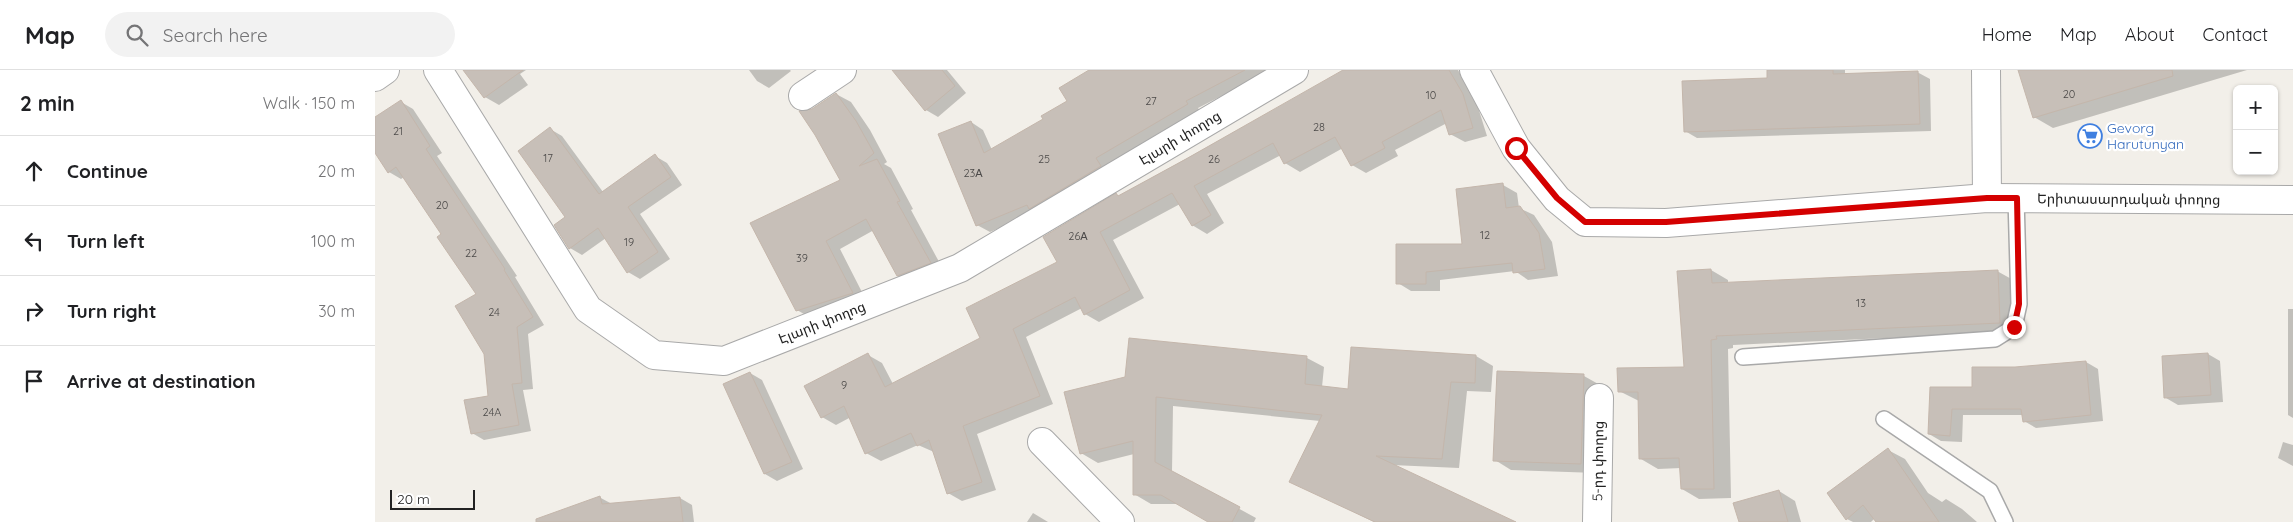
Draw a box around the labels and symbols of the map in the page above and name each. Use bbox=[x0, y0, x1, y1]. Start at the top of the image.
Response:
house number: 20 bbox=[2063, 87, 2075, 101]
house number: 10 bbox=[1426, 88, 1436, 102]
house number: 27 bbox=[1145, 94, 1157, 108]
street label: Էլարի փողոց bbox=[1136, 106, 1224, 169]
place label: Gevorg Harutunyan bbox=[2107, 119, 2184, 153]
house number: 28 bbox=[1313, 120, 1325, 134]
supermarket icon: Gevorg Harutunyan bbox=[2077, 123, 2103, 149]
house number: 21 bbox=[393, 124, 403, 138]
route start bbox=[1505, 137, 1528, 160]
house number: 17 bbox=[543, 151, 553, 165]
house number: 25 bbox=[1038, 152, 1050, 166]
house number: 26 bbox=[1208, 152, 1220, 166]
house number: 23А bbox=[963, 166, 983, 180]
street label: Երիտասարդական փողոց bbox=[2037, 189, 2221, 209]
house number: 20 bbox=[436, 198, 448, 212]
house number: 12 bbox=[1480, 228, 1490, 242]
house number: 26А bbox=[1068, 229, 1088, 243]
house number: 19 bbox=[624, 235, 634, 249]
house number: 22 bbox=[465, 246, 477, 260]
house number: 39 bbox=[796, 251, 808, 265]
house number: 13 bbox=[1856, 296, 1866, 310]
street label: Էլարի փողոց bbox=[776, 297, 868, 348]
house number: 24 bbox=[488, 305, 500, 319]
route end bbox=[2003, 316, 2026, 339]
house number: 9 bbox=[841, 378, 847, 392]
house number: 24A bbox=[483, 405, 501, 419]
street label: 5-րդ փողոց bbox=[1588, 421, 1608, 501]
scale bar bbox=[390, 487, 475, 510]

